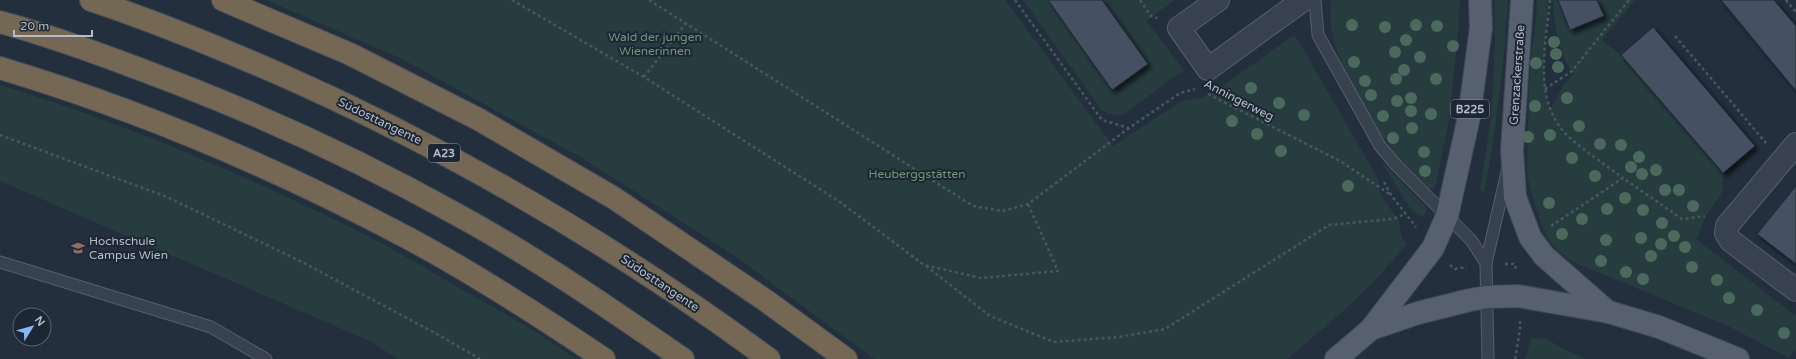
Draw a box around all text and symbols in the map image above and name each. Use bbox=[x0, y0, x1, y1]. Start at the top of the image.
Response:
scale bar bbox=[14, 12, 92, 38]
text: 20 m bbox=[20, 19, 49, 33]
street label: Grenzackerstraße bbox=[1507, 24, 1527, 125]
park label: Wald der jungen Wienerinnen bbox=[608, 30, 702, 58]
street label: Anningerweg bbox=[1202, 76, 1276, 124]
street label: Südosttangente bbox=[336, 95, 424, 147]
road number: B225 bbox=[1451, 100, 1489, 118]
road number: A23 bbox=[428, 144, 460, 162]
park label: Heuberggstätten bbox=[869, 167, 966, 181]
place label: Hochschule Campus Wien bbox=[89, 234, 168, 262]
school or university icon: Hochschule Campus Wien bbox=[70, 240, 86, 256]
street label: Südosttangente bbox=[618, 252, 702, 314]
north arrow bbox=[12, 307, 52, 347]
text: N bbox=[32, 314, 47, 329]

